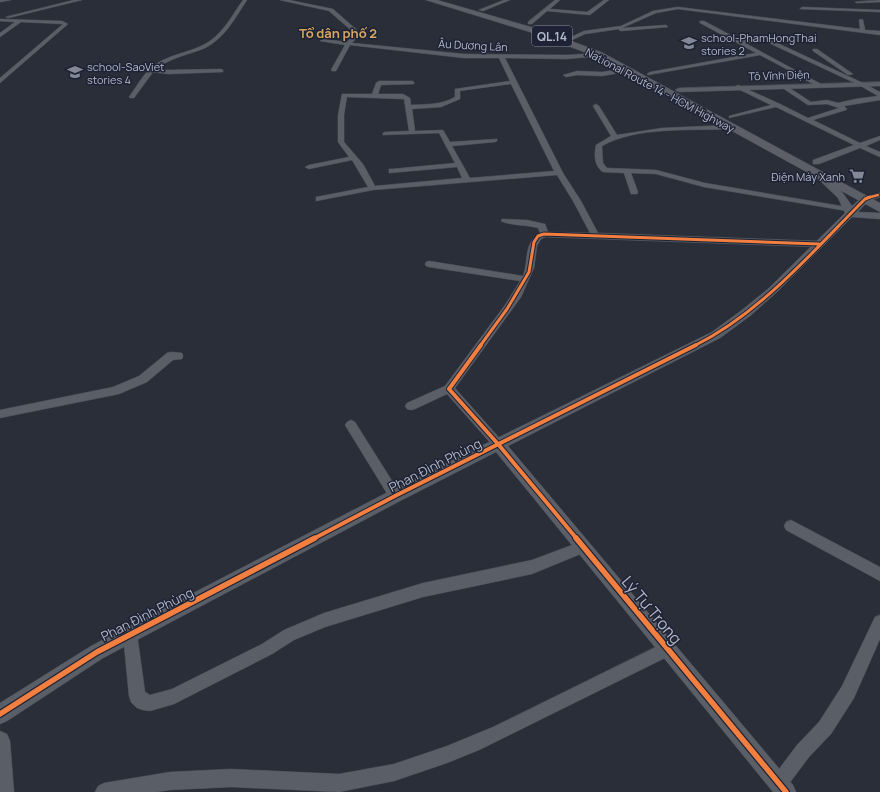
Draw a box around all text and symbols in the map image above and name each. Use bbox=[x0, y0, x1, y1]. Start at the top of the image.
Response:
district label: Tổ dân phố 2 bbox=[299, 24, 377, 42]
road number: QL.14 bbox=[532, 26, 572, 46]
place label: school-PhamHongThai stories 2 bbox=[701, 30, 817, 58]
school or university icon: school-PhamHongThai stories 2 bbox=[680, 34, 698, 52]
street label: Âu Dương Lân bbox=[438, 36, 508, 54]
street label: National Route 14 - HCM Highway bbox=[583, 44, 737, 136]
place label: school-SaoViet stories 4 bbox=[87, 59, 165, 87]
school or university icon: school-SaoViet stories 4 bbox=[66, 63, 84, 81]
street label: Tô Vĩnh Diện bbox=[748, 66, 810, 84]
supermarket icon: Điện Máy Xanh bbox=[848, 167, 866, 185]
place label: Điện Máy Xanh bbox=[771, 169, 845, 184]
street label: Phan Đình Phùng bbox=[386, 434, 484, 496]
street label: Lý Tự Trọng bbox=[617, 571, 687, 649]
street label: Phan Đình Phùng bbox=[98, 583, 196, 645]

